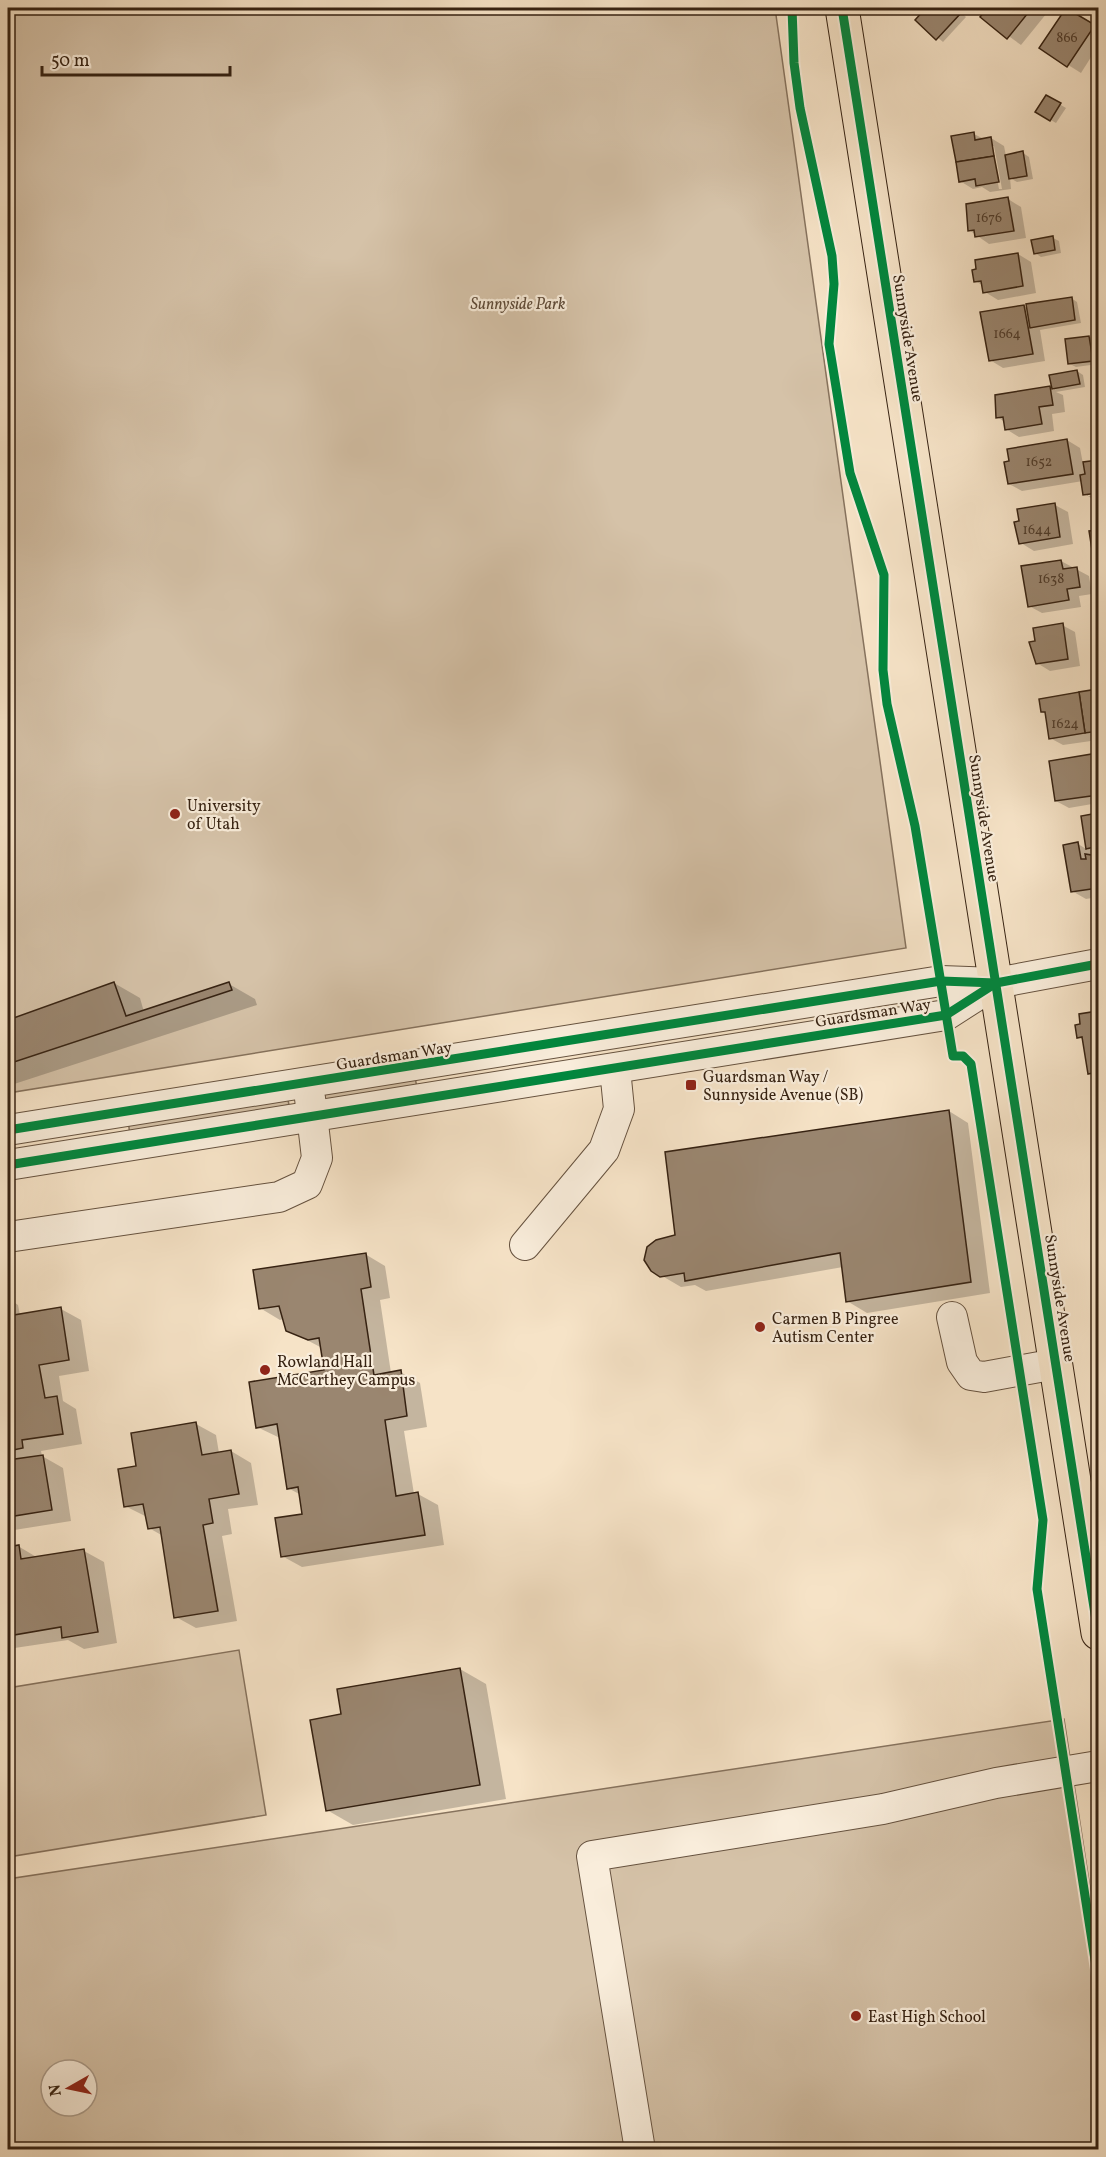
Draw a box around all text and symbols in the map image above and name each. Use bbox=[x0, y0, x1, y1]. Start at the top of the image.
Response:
house number: 866 bbox=[1056, 29, 1078, 48]
scale bar bbox=[42, 39, 230, 77]
text: 50 m bbox=[51, 49, 90, 74]
house number: 1676 bbox=[976, 209, 1002, 228]
street label: Sunnyside Avenue bbox=[886, 273, 928, 404]
park label: Sunnyside Park bbox=[470, 294, 566, 316]
house number: 1664 bbox=[993, 325, 1021, 344]
house number: 1652 bbox=[1026, 453, 1052, 472]
house number: 1644 bbox=[1023, 521, 1051, 540]
house number: 1638 bbox=[1038, 570, 1064, 589]
house number: 1624 bbox=[1051, 715, 1079, 734]
street label: Sunnyside Avenue bbox=[962, 753, 1004, 884]
place label: University of Utah bbox=[187, 796, 261, 836]
marker: University of Utah bbox=[168, 807, 182, 821]
street label: Guardsman Way bbox=[814, 994, 933, 1034]
street label: Guardsman Way bbox=[335, 1037, 454, 1077]
place label: Guardsman Way / Sunnyside Avenue (SB) bbox=[703, 1067, 863, 1107]
marker: Guardsman Way / Sunnyside Avenue (SB) bbox=[684, 1078, 698, 1092]
street label: Sunnyside Avenue bbox=[1038, 1233, 1080, 1364]
place label: Carmen B Pingree Autism Center bbox=[772, 1309, 899, 1349]
marker: Carmen B Pingree Autism Center bbox=[753, 1320, 767, 1334]
place label: Rowland Hall McCarthey Campus bbox=[277, 1352, 416, 1392]
marker: Rowland Hall McCarthey Campus bbox=[258, 1363, 272, 1377]
place label: East High School bbox=[868, 2007, 986, 2029]
marker: East High School bbox=[849, 2009, 863, 2023]
north arrow bbox=[39, 2058, 99, 2118]
text: N bbox=[44, 2082, 68, 2097]

